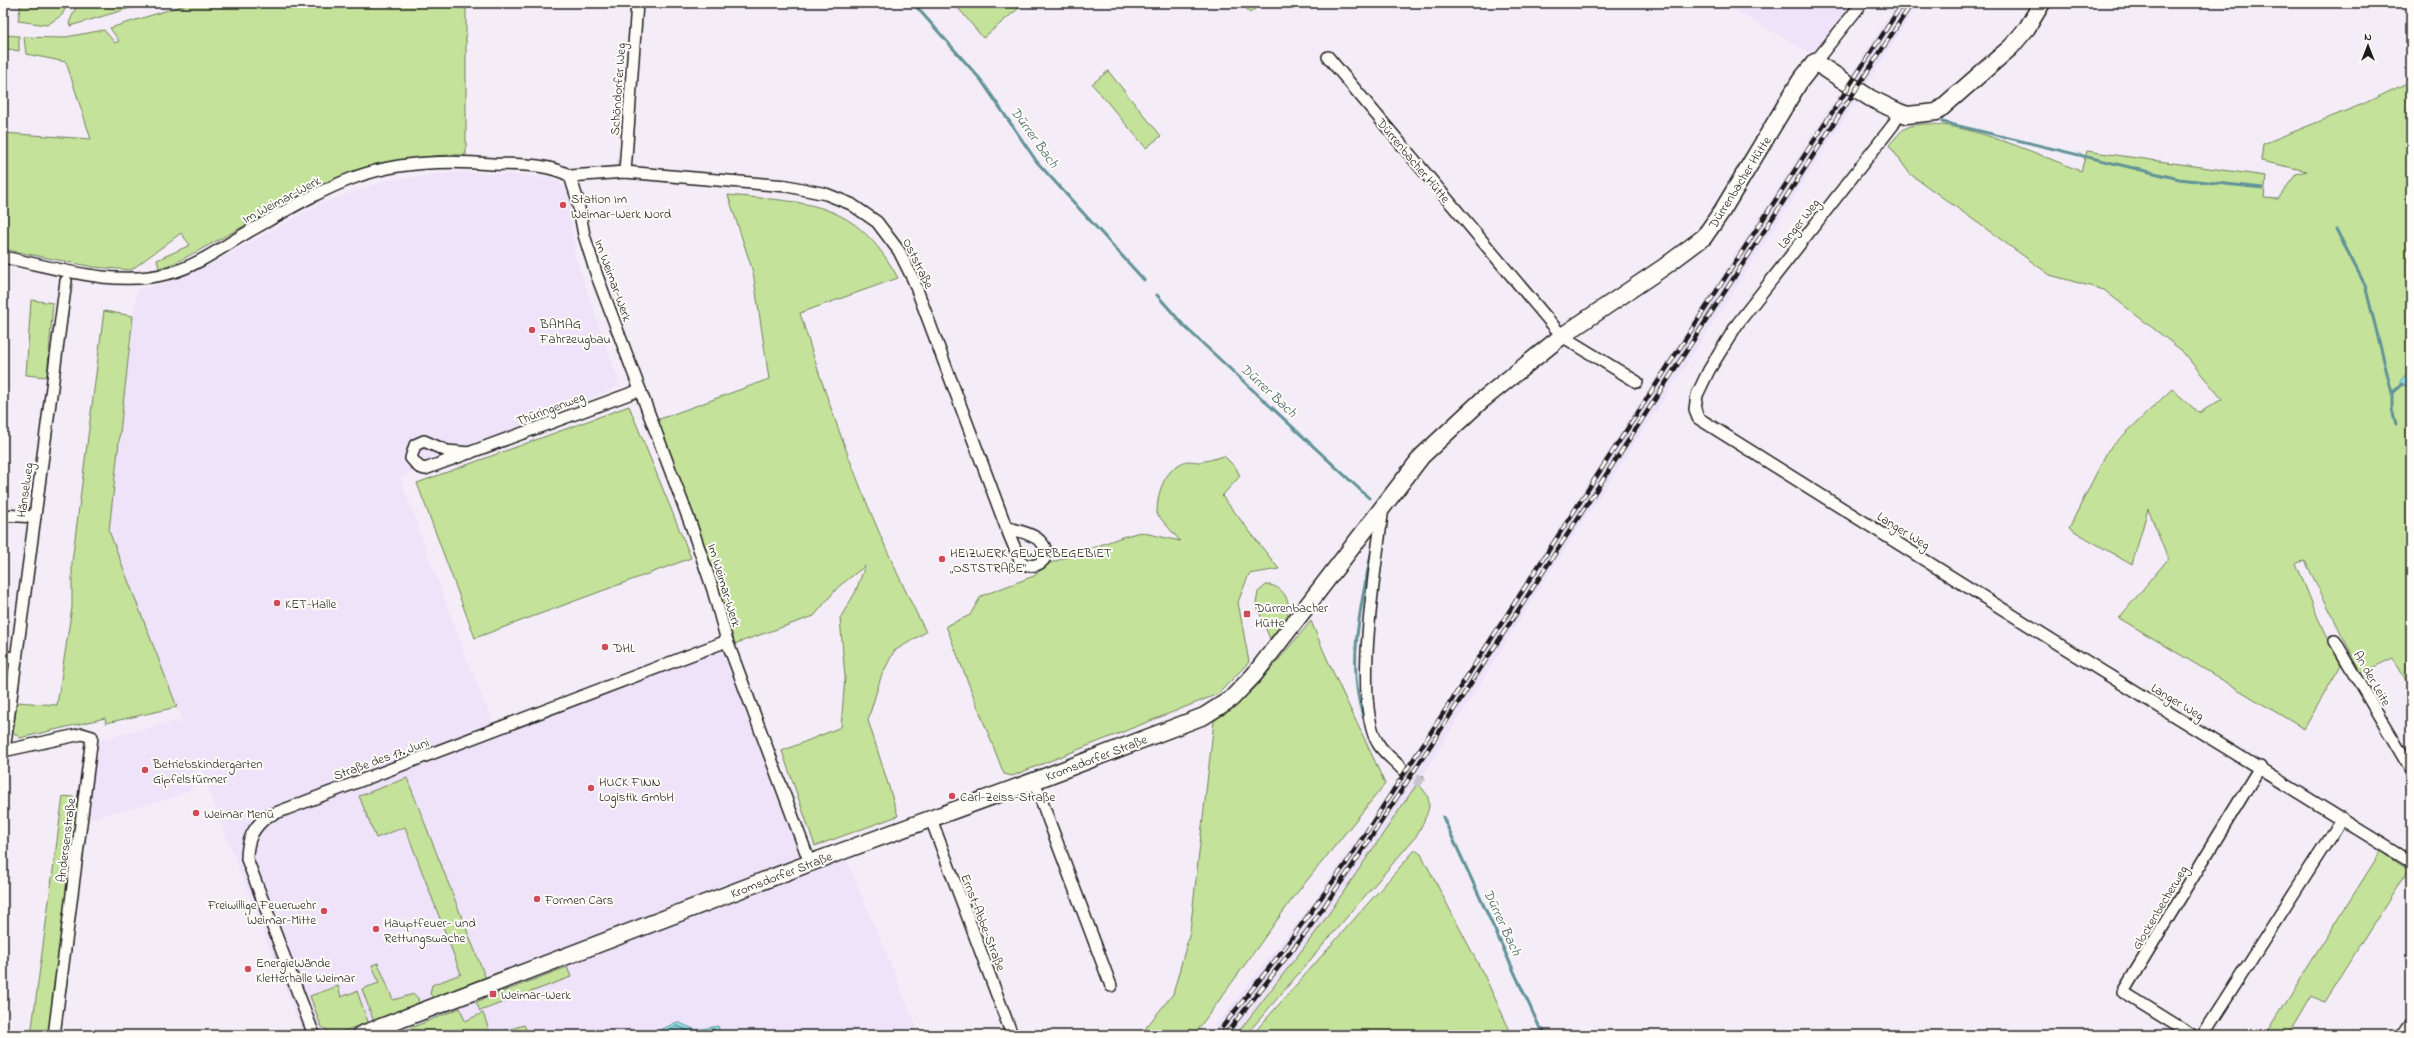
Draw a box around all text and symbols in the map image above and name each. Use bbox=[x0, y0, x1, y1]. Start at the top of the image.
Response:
north arrow bbox=[2348, 26, 2388, 66]
text: N bbox=[2364, 29, 2372, 45]
street label: Schöndorfer Weg bbox=[606, 42, 632, 136]
water label: Dürrer Bach bbox=[1004, 103, 1063, 173]
street label: Dürrenbacher Hütte bbox=[1371, 114, 1454, 208]
street label: Dürrenbacher Hütte bbox=[1704, 133, 1776, 233]
street label: Im Weimar-Werk bbox=[239, 172, 325, 229]
place label: Station Im Weimar-Werk Nord bbox=[571, 190, 672, 224]
street label: Langer Weg bbox=[1774, 195, 1826, 254]
marker: Station Im Weimar-Werk Nord bbox=[558, 200, 568, 210]
street label: Oststraße bbox=[897, 235, 938, 292]
street label: Im Weimar-Werk bbox=[589, 237, 636, 325]
place label: BAMAG Fahrzeugbau bbox=[539, 315, 611, 350]
marker: BAMAG Fahrzeugbau bbox=[527, 325, 537, 335]
water label: Dürrer Bach bbox=[1235, 359, 1301, 423]
street label: Thüringenweg bbox=[513, 388, 588, 432]
street label: Hänselweg bbox=[12, 461, 40, 519]
street label: Langer Weg bbox=[1873, 508, 1933, 556]
street label: Im Weimar-Werk bbox=[702, 541, 745, 630]
place label: HEIZWERK GEWERBEGEBIET „OSTSTRAßE“ bbox=[950, 544, 1112, 578]
marker: HEIZWERK GEWERBEGEBIET „OSTSTRAßE“ bbox=[937, 554, 947, 564]
place label: KET-Halle bbox=[285, 595, 336, 614]
marker: KET-Halle bbox=[272, 598, 282, 608]
place label: Dürrenbacher Hütte bbox=[1254, 599, 1329, 633]
marker: Dürrenbacher Hütte bbox=[1242, 609, 1252, 619]
place label: DHL bbox=[612, 639, 635, 658]
marker: DHL bbox=[600, 642, 610, 652]
street label: An der Leite bbox=[2348, 647, 2395, 710]
street label: Langer Weg bbox=[2147, 679, 2208, 727]
street label: Kromsdorfer Straße bbox=[1043, 730, 1150, 787]
street label: Straße des 17. Juni bbox=[331, 733, 432, 786]
place label: Betriebskindergarten Gipfelstürmer bbox=[152, 755, 263, 789]
marker: Betriebskindergarten Gipfelstürmer bbox=[140, 765, 150, 775]
place label: HUCK FINN Logistik GmbH bbox=[599, 773, 674, 808]
marker: HUCK FINN Logistik GmbH bbox=[586, 783, 596, 793]
place label: Carl-Zeiss-Straße bbox=[960, 788, 1055, 807]
marker: Carl-Zeiss-Straße bbox=[947, 791, 957, 801]
street label: Andersenstraße bbox=[52, 797, 81, 884]
place label: Weimar Menü bbox=[204, 805, 274, 824]
marker: Weimar Menü bbox=[191, 808, 201, 818]
street label: Kromsdorfer Straße bbox=[728, 847, 835, 904]
street label: Glockenbecherweg bbox=[2128, 862, 2194, 954]
street label: Ernst-Abbe-Straße bbox=[955, 871, 1010, 974]
water label: Dürrer Bach bbox=[1477, 886, 1526, 960]
place label: Formen Cars bbox=[544, 891, 614, 910]
marker: Formen Cars bbox=[532, 894, 542, 904]
place label: Freiwillige Feuerwehr Weimar-Mitte bbox=[207, 896, 317, 930]
marker: Freiwillige Feuerwehr Weimar-Mitte bbox=[319, 906, 329, 916]
place label: Hauptfeuer- und Rettungswache bbox=[384, 914, 476, 949]
marker: Hauptfeuer- und Rettungswache bbox=[371, 924, 381, 934]
place label: EnergieWände Kletterhalle Weimar bbox=[256, 954, 356, 988]
marker: EnergieWände Kletterhalle Weimar bbox=[243, 964, 253, 974]
place label: Weimar-Werk bbox=[501, 986, 571, 1005]
marker: Weimar-Werk bbox=[488, 989, 498, 999]

